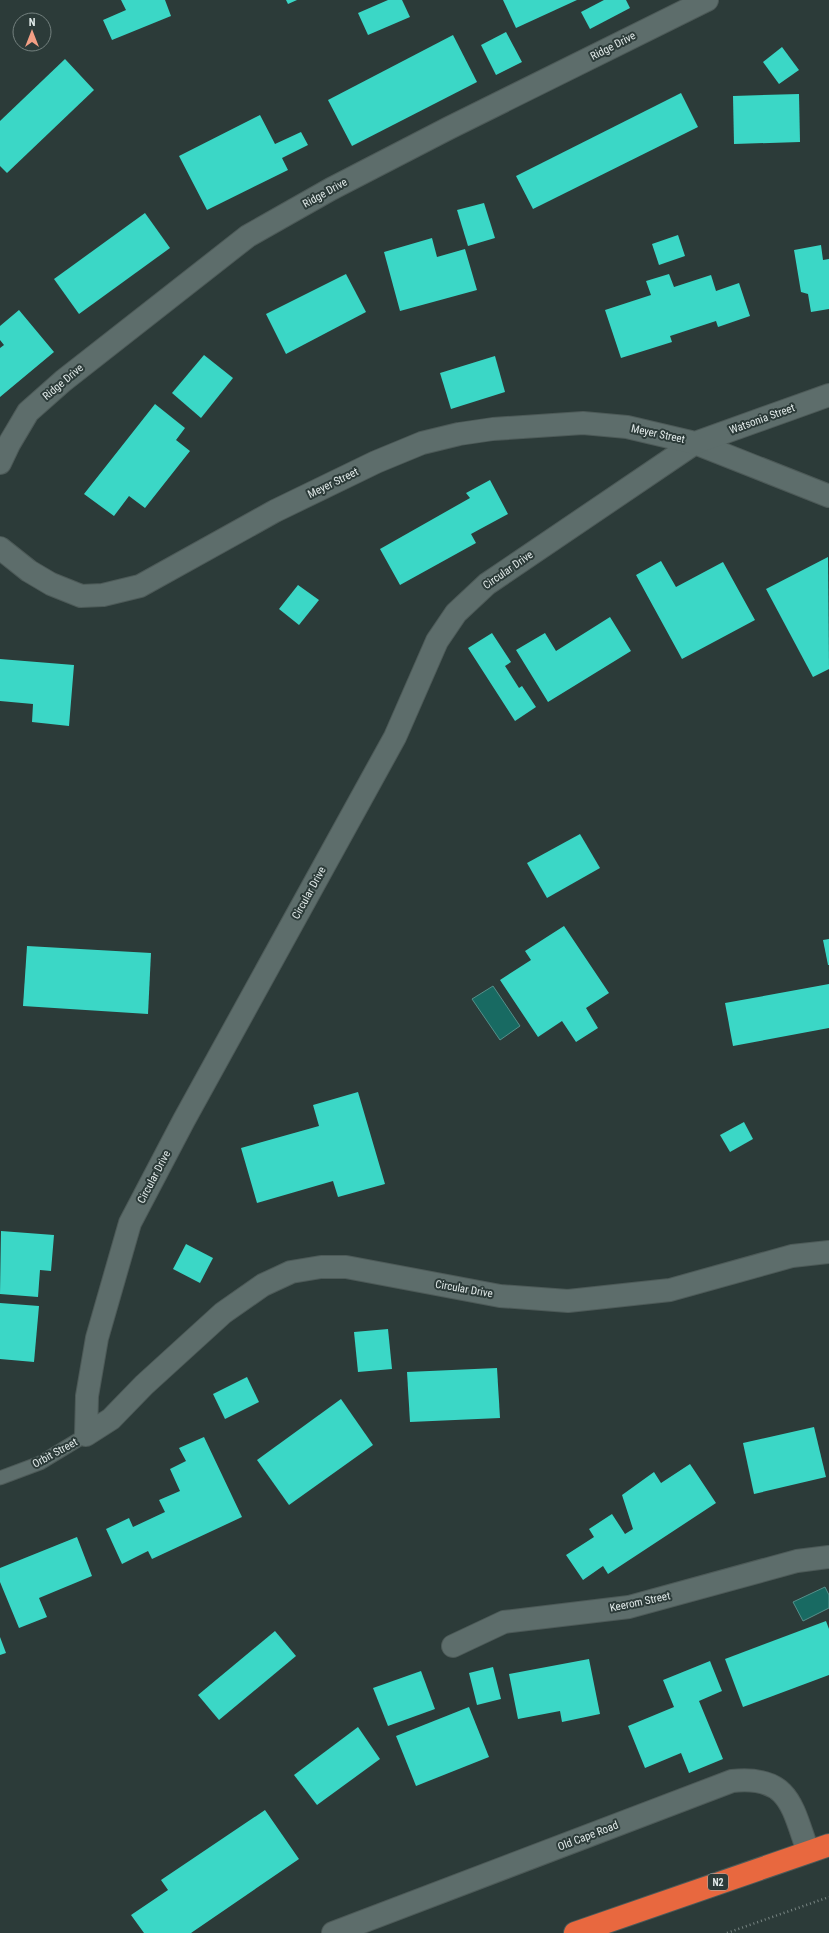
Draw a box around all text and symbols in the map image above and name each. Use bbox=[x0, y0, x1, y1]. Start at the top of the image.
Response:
north arrow bbox=[12, 12, 52, 52]
text: N bbox=[29, 16, 36, 29]
street label: Ridge Drive bbox=[588, 29, 638, 63]
street label: Ridge Drive bbox=[300, 175, 350, 211]
street label: Ridge Drive bbox=[40, 361, 86, 403]
street label: Watsonia Street bbox=[728, 401, 796, 437]
street label: Meyer Street bbox=[630, 422, 686, 446]
street label: Meyer Street bbox=[306, 465, 360, 501]
street label: Circular Drive bbox=[481, 548, 535, 592]
street label: Circular Drive bbox=[289, 864, 329, 922]
street label: Circular Drive bbox=[135, 1148, 173, 1206]
street label: Circular Drive bbox=[434, 1278, 494, 1300]
street label: Orbit Street bbox=[30, 1435, 80, 1471]
street label: Keerom Street bbox=[609, 1589, 671, 1615]
street label: Old Cape Road bbox=[556, 1818, 620, 1854]
road number: N2 bbox=[708, 1874, 728, 1890]

